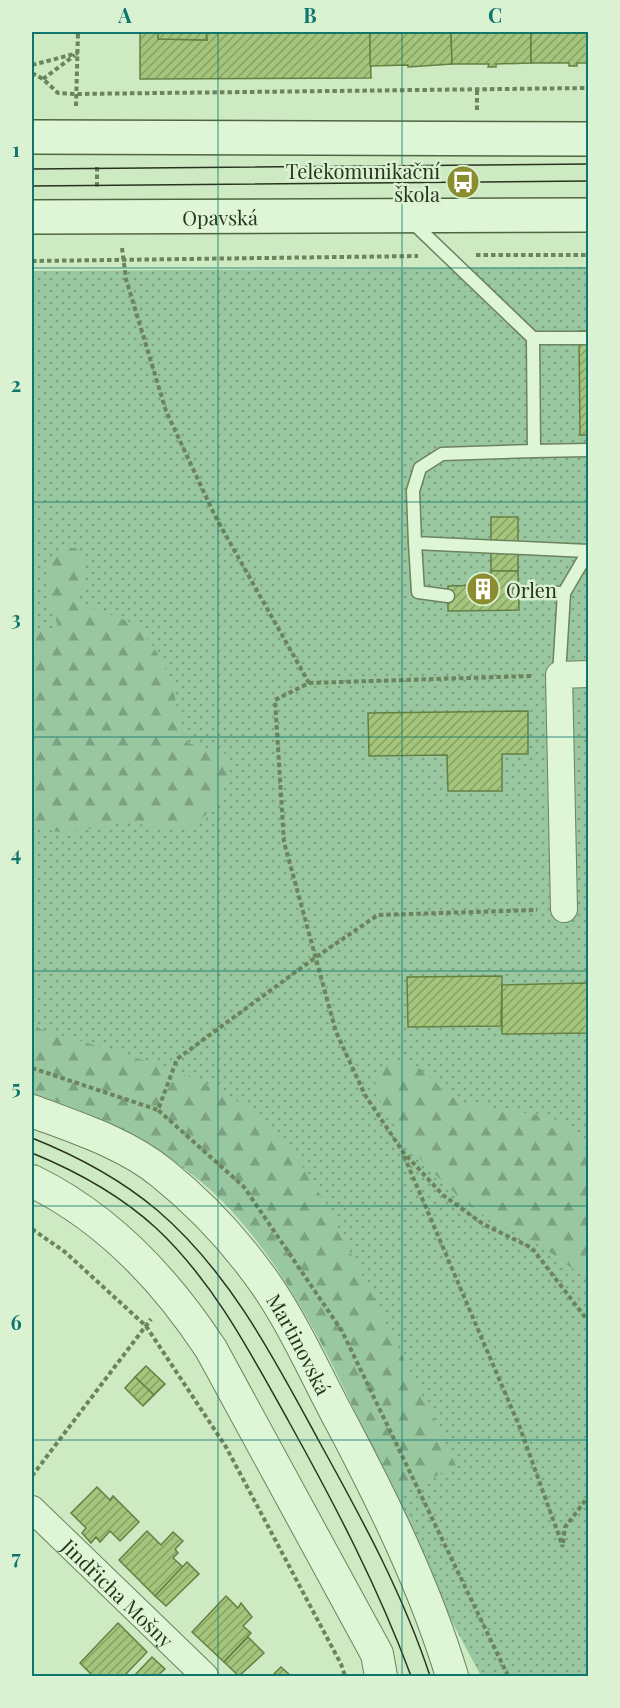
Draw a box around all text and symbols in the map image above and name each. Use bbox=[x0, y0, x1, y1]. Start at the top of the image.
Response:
text: A bbox=[117, 1, 132, 28]
text: B bbox=[303, 1, 317, 28]
text: C bbox=[488, 1, 502, 28]
text: 1 bbox=[12, 135, 20, 162]
place label: Telekomunikační škola bbox=[286, 157, 440, 207]
bus stop icon: Telekomunikační škola bbox=[445, 164, 481, 200]
street label: Opavská bbox=[182, 203, 258, 230]
text: 2 bbox=[11, 370, 21, 397]
building icon: Orlen bbox=[465, 571, 501, 607]
place label: Orlen bbox=[506, 576, 557, 603]
text: 3 bbox=[11, 604, 21, 631]
text: 4 bbox=[11, 839, 21, 866]
text: 5 bbox=[11, 1073, 21, 1100]
street label: Martinovská bbox=[262, 1288, 338, 1399]
text: 6 bbox=[10, 1308, 22, 1335]
street label: Jindřicha Mošny bbox=[56, 1531, 180, 1653]
text: 7 bbox=[11, 1543, 21, 1570]

